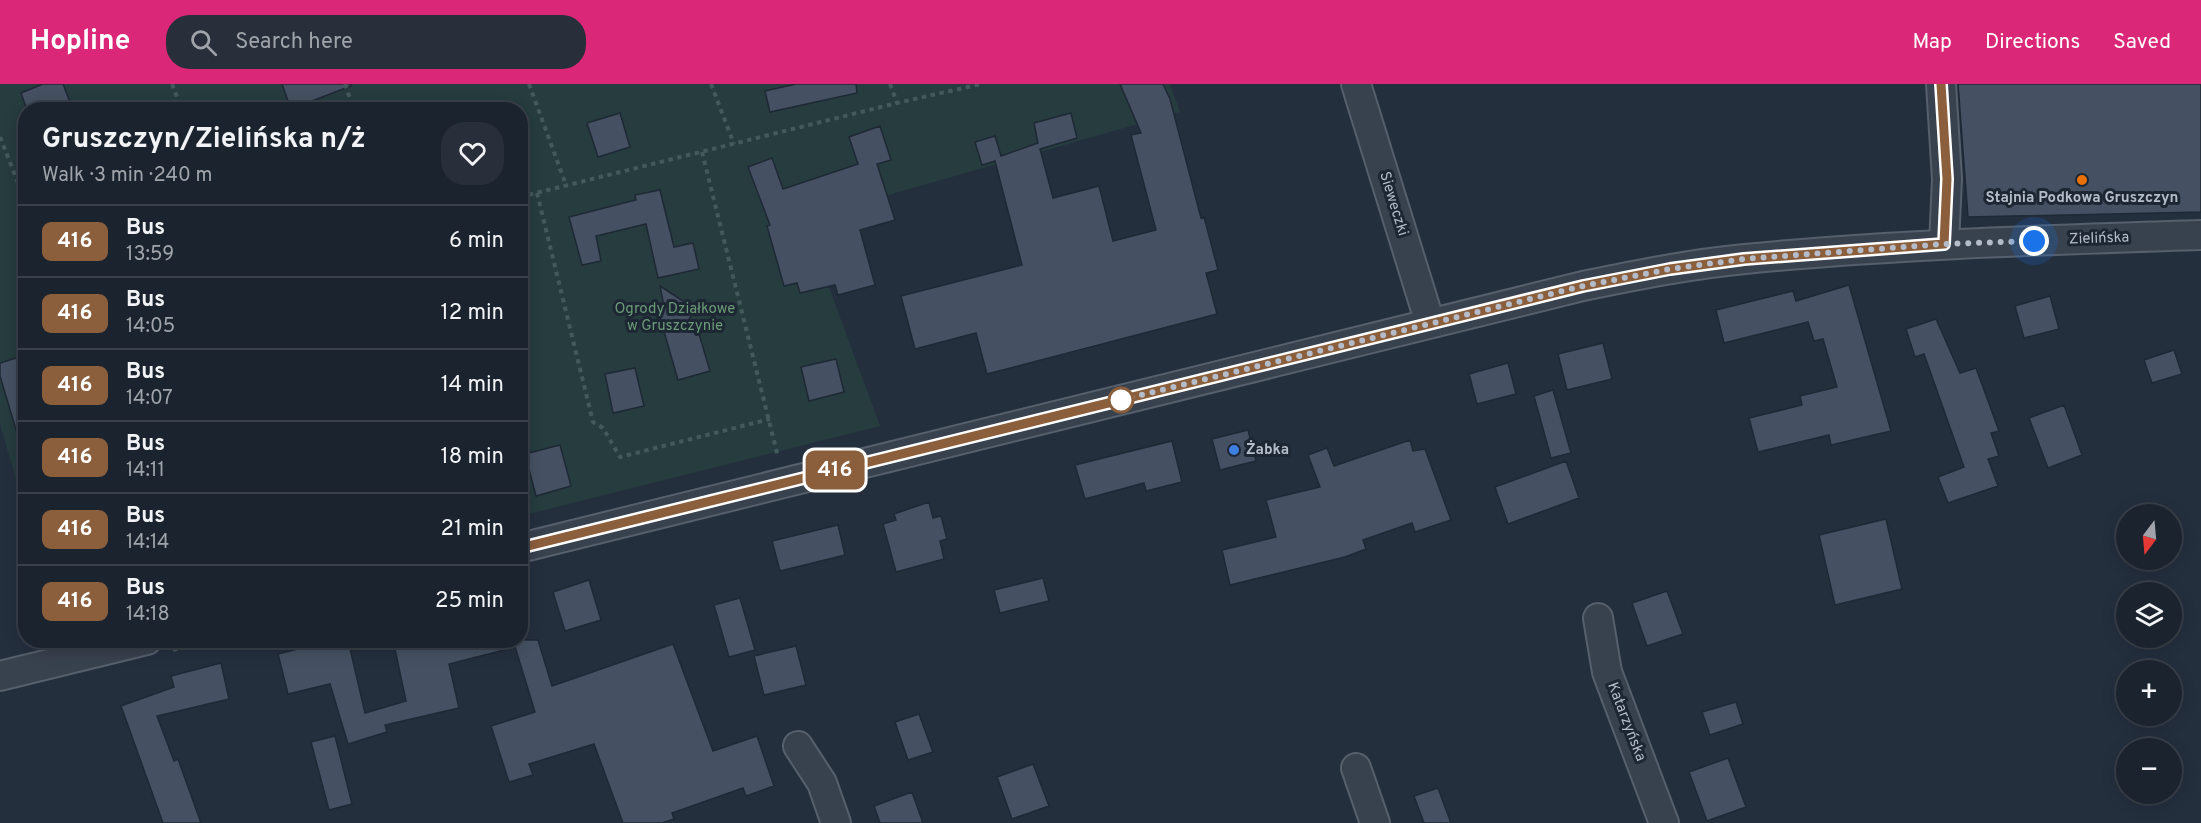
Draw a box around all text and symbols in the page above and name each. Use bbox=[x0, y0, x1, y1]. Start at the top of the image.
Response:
search box bbox=[166, 15, 586, 69]
text: Hopline bbox=[30, 24, 130, 60]
icon: search bbox=[187, 26, 220, 59]
text: Search here bbox=[235, 29, 353, 56]
text: Map bbox=[1912, 29, 1952, 56]
text: Directions bbox=[1985, 29, 2080, 56]
text: Saved bbox=[2113, 29, 2171, 56]
text: Gruszczyn/Zielińska n/ż bbox=[42, 122, 366, 158]
button: heart bbox=[441, 122, 504, 185]
text: Walk · 3 min · 240 m bbox=[42, 163, 212, 189]
street label: Sieweczki bbox=[1374, 170, 1412, 238]
marker: Stajnia Podkowa Gruszczyn bbox=[2075, 173, 2089, 187]
place label: Stajnia Podkowa Gruszczyn bbox=[1986, 189, 2178, 208]
text: Bus bbox=[126, 215, 165, 242]
your location bbox=[2019, 226, 2049, 256]
text: 416 bbox=[58, 228, 92, 255]
text: 6 min bbox=[449, 228, 504, 255]
street label: Zielińska bbox=[2069, 228, 2129, 250]
text: 13:59 bbox=[126, 242, 174, 268]
text: Bus bbox=[126, 287, 165, 314]
text: 416 bbox=[58, 300, 92, 327]
text: 12 min bbox=[441, 300, 504, 327]
park label: Ogrody Działkowe w Gruszczynie bbox=[615, 300, 735, 336]
text: 14:05 bbox=[126, 314, 175, 340]
text: Bus bbox=[126, 359, 165, 386]
text: 416 bbox=[58, 372, 92, 399]
text: 14 min bbox=[441, 372, 504, 399]
text: 14:07 bbox=[126, 386, 173, 412]
unlabelled marker bbox=[1108, 387, 1134, 413]
text: Bus bbox=[126, 431, 165, 458]
place label: Żabka bbox=[1246, 440, 1289, 460]
marker: Żabka bbox=[1227, 443, 1241, 457]
text: 416 bbox=[58, 444, 92, 471]
text: 18 min bbox=[441, 444, 504, 471]
line badge: 416 bbox=[800, 450, 870, 490]
text: 416 bbox=[818, 457, 852, 484]
text: 14:11 bbox=[126, 458, 165, 484]
text: Bus bbox=[126, 503, 165, 530]
north arrow bbox=[2116, 504, 2182, 570]
map controls bbox=[2116, 504, 2182, 804]
text: 416 bbox=[58, 516, 92, 543]
text: 21 min bbox=[441, 516, 504, 543]
text: 14:14 bbox=[126, 530, 169, 556]
text: Bus bbox=[126, 575, 165, 602]
button: layers bbox=[2116, 582, 2182, 648]
text: 416 bbox=[58, 588, 92, 615]
text: 25 min bbox=[435, 588, 504, 615]
text: 14:18 bbox=[126, 602, 170, 628]
button: + bbox=[2116, 660, 2182, 726]
street label: Katarzyńska bbox=[1602, 680, 1650, 764]
button: − bbox=[2116, 738, 2182, 804]

